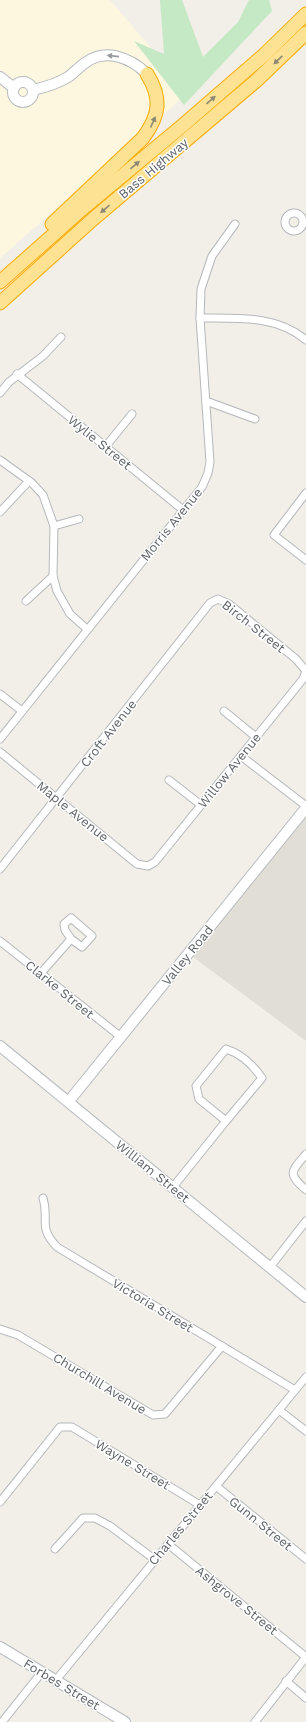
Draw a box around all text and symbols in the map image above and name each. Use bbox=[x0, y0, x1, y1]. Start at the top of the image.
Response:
one-way arrow bbox=[107, 53, 119, 60]
one-way arrow bbox=[273, 55, 283, 65]
one-way arrow bbox=[206, 96, 217, 105]
one-way arrow bbox=[150, 117, 156, 128]
street label: Bass Highway bbox=[115, 135, 191, 202]
one-way arrow bbox=[130, 160, 140, 169]
one-way arrow bbox=[100, 205, 110, 214]
street label: Wylie Street bbox=[65, 412, 135, 473]
street label: Morris Avenue bbox=[137, 485, 205, 564]
street label: Birch Street bbox=[219, 597, 289, 656]
street label: Croft Avenue bbox=[77, 697, 139, 770]
street label: Willow Avenue bbox=[195, 730, 264, 811]
street label: Maple Avenue bbox=[34, 778, 112, 845]
street label: Valley Road bbox=[159, 922, 216, 988]
street label: Clarke Street bbox=[22, 957, 97, 1022]
street label: William Street bbox=[113, 1137, 193, 1206]
street label: Victoria Street bbox=[110, 1275, 196, 1336]
street label: Churchill Avenue bbox=[50, 1350, 149, 1417]
street label: Wayne Street bbox=[93, 1436, 173, 1493]
street label: Charles Street bbox=[145, 1488, 216, 1568]
street label: Gunn Street bbox=[226, 1493, 296, 1554]
street label: Ashgrove Street bbox=[193, 1563, 281, 1638]
street label: Forbes Street bbox=[21, 1656, 103, 1713]

